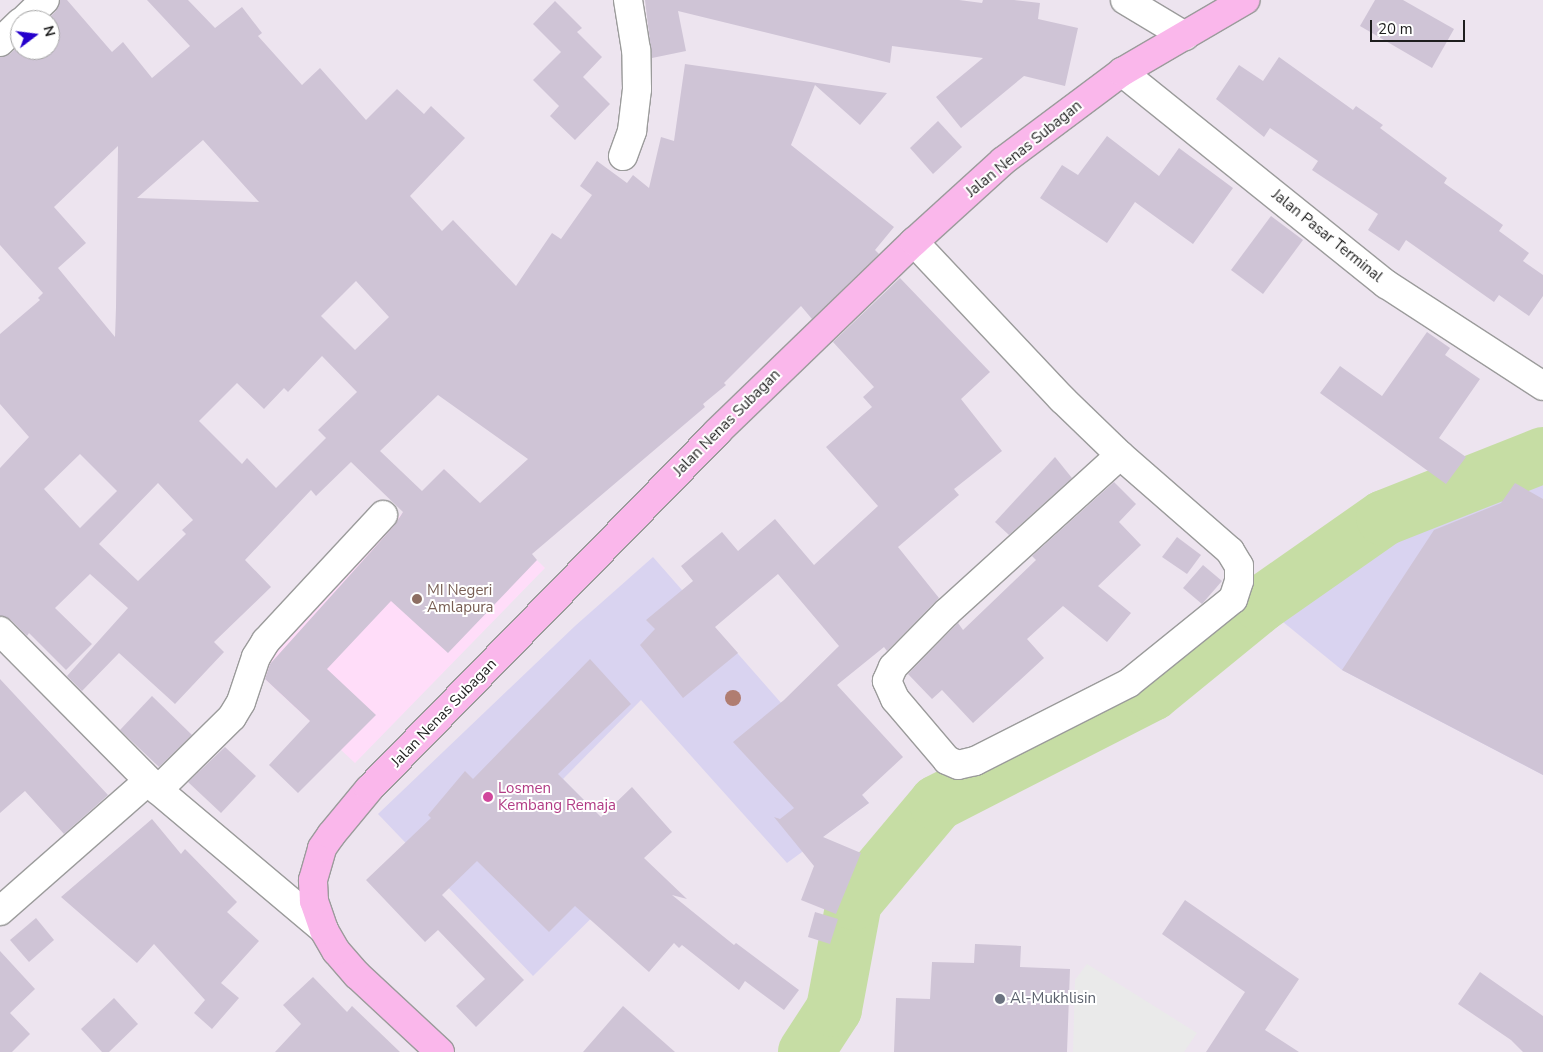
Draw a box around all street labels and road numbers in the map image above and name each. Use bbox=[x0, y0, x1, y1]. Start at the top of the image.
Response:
street label: Jalan Nenas Subagan bbox=[962, 97, 1086, 201]
street label: Jalan Pasar Terminal bbox=[1268, 186, 1386, 286]
street label: Jalan Nenas Subagan bbox=[670, 366, 784, 480]
street label: Jalan Nenas Subagan bbox=[388, 655, 500, 771]

